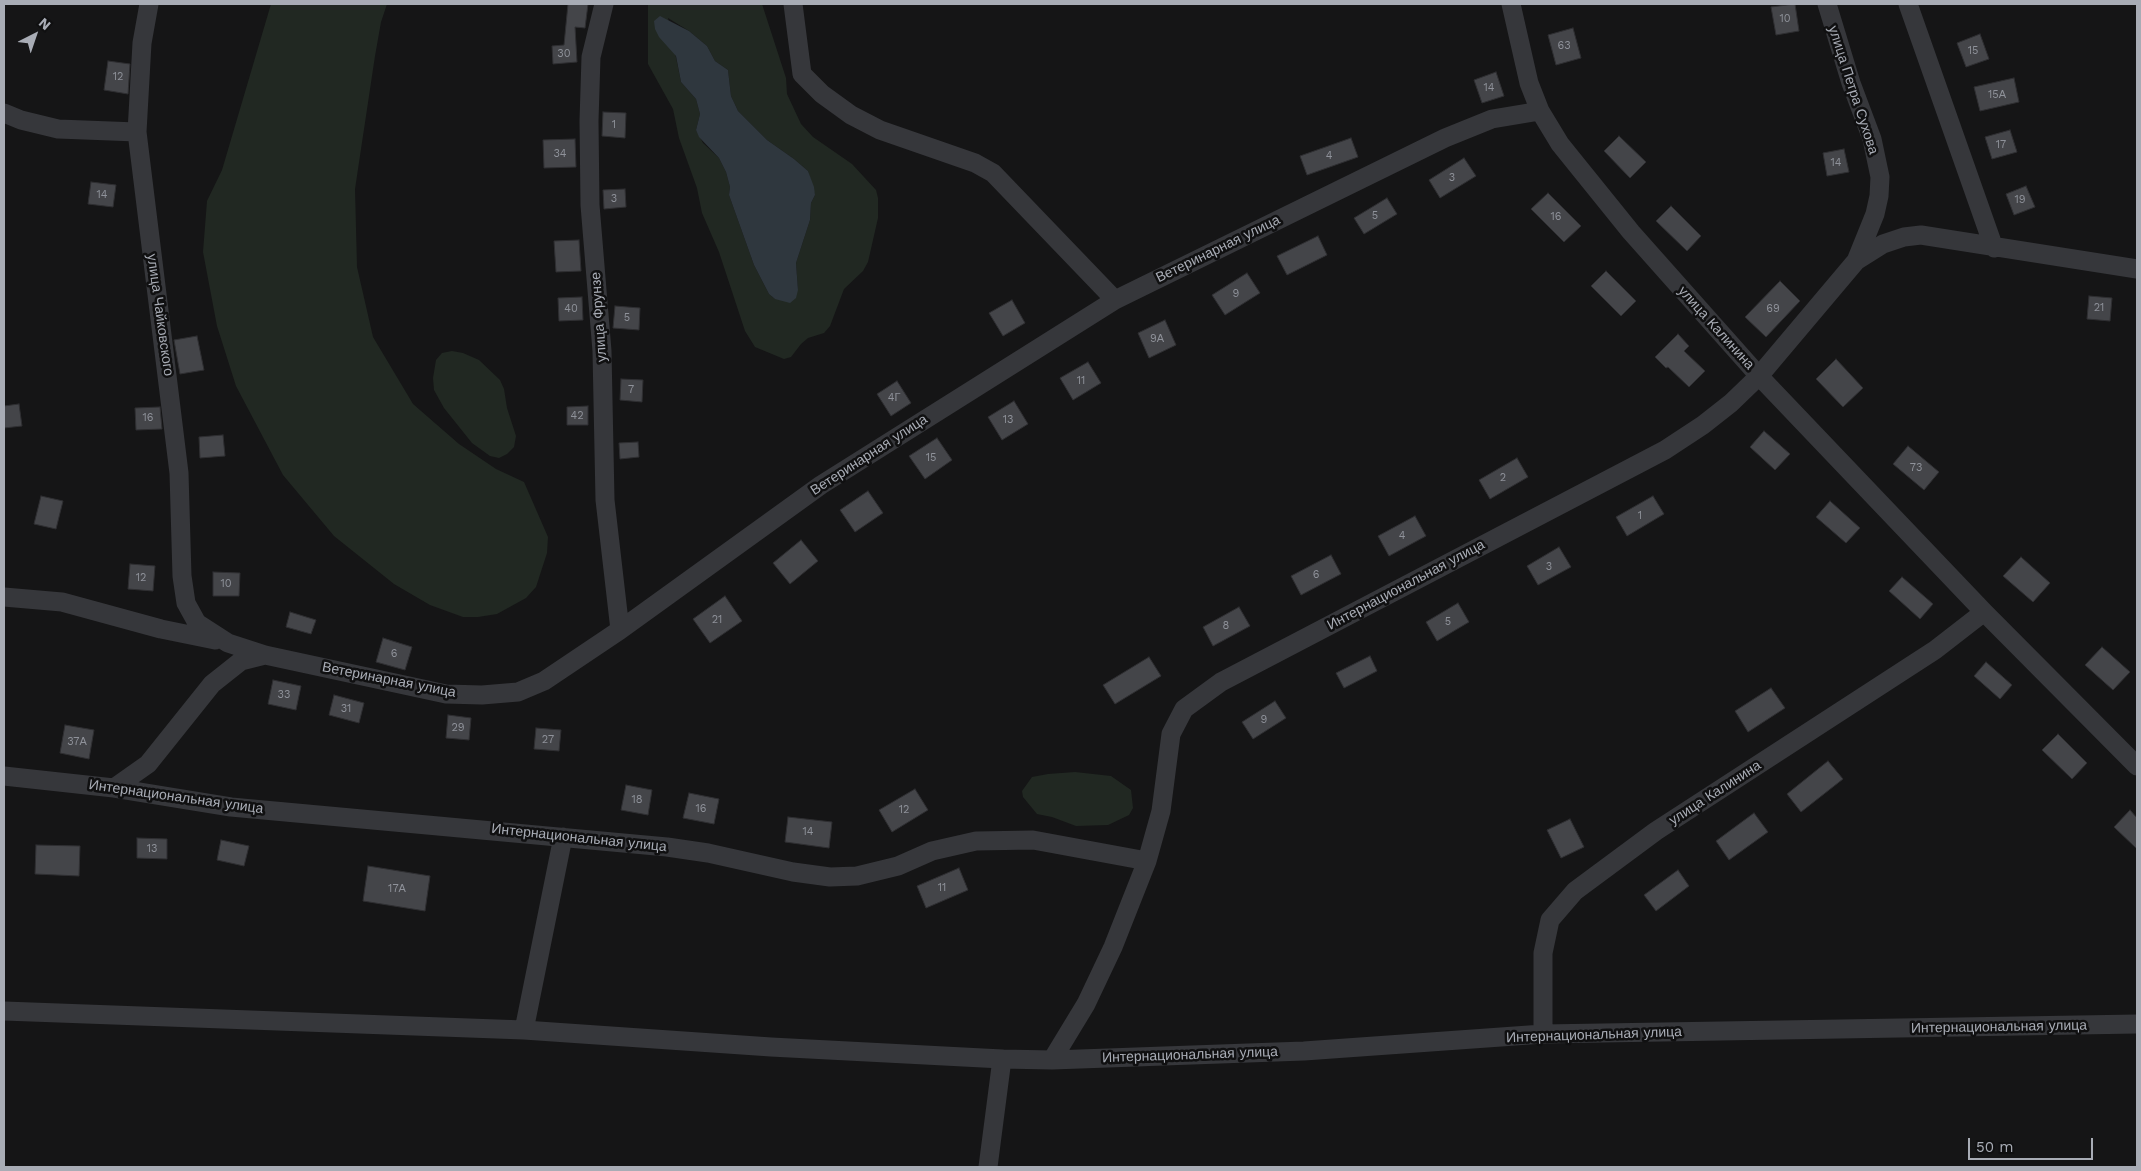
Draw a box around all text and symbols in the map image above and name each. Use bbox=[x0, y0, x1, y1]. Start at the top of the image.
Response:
north arrow bbox=[10, 10, 60, 60]
house number: 10 bbox=[1779, 12, 1791, 26]
text: N bbox=[36, 14, 54, 33]
street label: улица Петра Сухова bbox=[1824, 24, 1882, 156]
house number: 63 bbox=[1557, 39, 1571, 53]
house number: 15 bbox=[1968, 44, 1978, 58]
house number: 30 bbox=[557, 47, 571, 61]
house number: 12 bbox=[113, 70, 123, 84]
house number: 14 bbox=[1483, 81, 1495, 95]
house number: 15А bbox=[1988, 88, 2006, 102]
house number: 1 bbox=[612, 118, 616, 132]
house number: 17 bbox=[1996, 138, 2006, 152]
house number: 34 bbox=[553, 147, 567, 161]
house number: 4 bbox=[1326, 149, 1332, 163]
house number: 14 bbox=[1830, 156, 1842, 170]
house number: 3 bbox=[1449, 171, 1455, 185]
house number: 14 bbox=[96, 188, 108, 202]
house number: 3 bbox=[611, 192, 617, 206]
house number: 19 bbox=[2014, 193, 2026, 207]
house number: 5 bbox=[1372, 209, 1378, 223]
house number: 16 bbox=[1551, 210, 1561, 224]
street label: Ветеринарная улица bbox=[1153, 212, 1283, 286]
street label: улица Чайковского bbox=[143, 253, 177, 377]
street label: улица Фрунзе bbox=[587, 271, 611, 363]
street label: улица Калинина bbox=[1674, 283, 1758, 373]
house number: 9 bbox=[1233, 287, 1239, 301]
house number: 21 bbox=[2094, 301, 2104, 315]
house number: 40 bbox=[564, 302, 578, 316]
house number: 69 bbox=[1766, 302, 1780, 316]
house number: 5 bbox=[624, 311, 630, 325]
house number: 9А bbox=[1150, 332, 1164, 346]
house number: 11 bbox=[1077, 374, 1085, 388]
house number: 7 bbox=[628, 383, 634, 397]
house number: 4Г bbox=[888, 391, 900, 405]
house number: 42 bbox=[570, 409, 584, 423]
house number: 16 bbox=[143, 411, 153, 425]
street label: Ветеринарная улица bbox=[807, 411, 931, 499]
house number: 13 bbox=[1003, 413, 1013, 427]
house number: 15 bbox=[926, 451, 936, 465]
house number: 73 bbox=[1910, 461, 1922, 475]
house number: 2 bbox=[1500, 471, 1506, 485]
house number: 1 bbox=[1638, 509, 1642, 523]
house number: 4 bbox=[1399, 529, 1405, 543]
street label: Интернациональная улица bbox=[1324, 536, 1488, 634]
house number: 3 bbox=[1546, 560, 1552, 574]
house number: 6 bbox=[1313, 568, 1319, 582]
house number: 12 bbox=[136, 571, 146, 585]
house number: 10 bbox=[220, 577, 232, 591]
house number: 21 bbox=[712, 613, 722, 627]
house number: 5 bbox=[1445, 615, 1451, 629]
house number: 8 bbox=[1223, 619, 1229, 633]
house number: 6 bbox=[391, 647, 397, 661]
street label: Ветеринарная улица bbox=[321, 659, 457, 701]
house number: 33 bbox=[278, 688, 290, 702]
house number: 31 bbox=[341, 702, 351, 716]
house number: 9 bbox=[1261, 713, 1267, 727]
house number: 29 bbox=[451, 721, 465, 735]
house number: 27 bbox=[542, 733, 554, 747]
house number: 37А bbox=[67, 735, 87, 749]
street label: улица Калинина bbox=[1666, 757, 1764, 829]
street label: Интернациональная улица bbox=[88, 776, 264, 818]
house number: 18 bbox=[631, 793, 643, 807]
house number: 16 bbox=[696, 802, 706, 816]
house number: 12 bbox=[899, 803, 909, 817]
street label: Интернациональная улица bbox=[491, 820, 667, 856]
house number: 14 bbox=[802, 825, 814, 839]
house number: 13 bbox=[147, 842, 157, 856]
house number: 11 bbox=[938, 881, 946, 895]
house number: 17А bbox=[388, 882, 406, 896]
street label: Интернациональная улица bbox=[1911, 1017, 2087, 1037]
street label: Интернациональная улица bbox=[1506, 1024, 1682, 1046]
street label: Интернациональная улица bbox=[1102, 1044, 1278, 1066]
scale bar bbox=[1971, 1128, 2096, 1160]
text: 50 m bbox=[1976, 1138, 2013, 1156]

